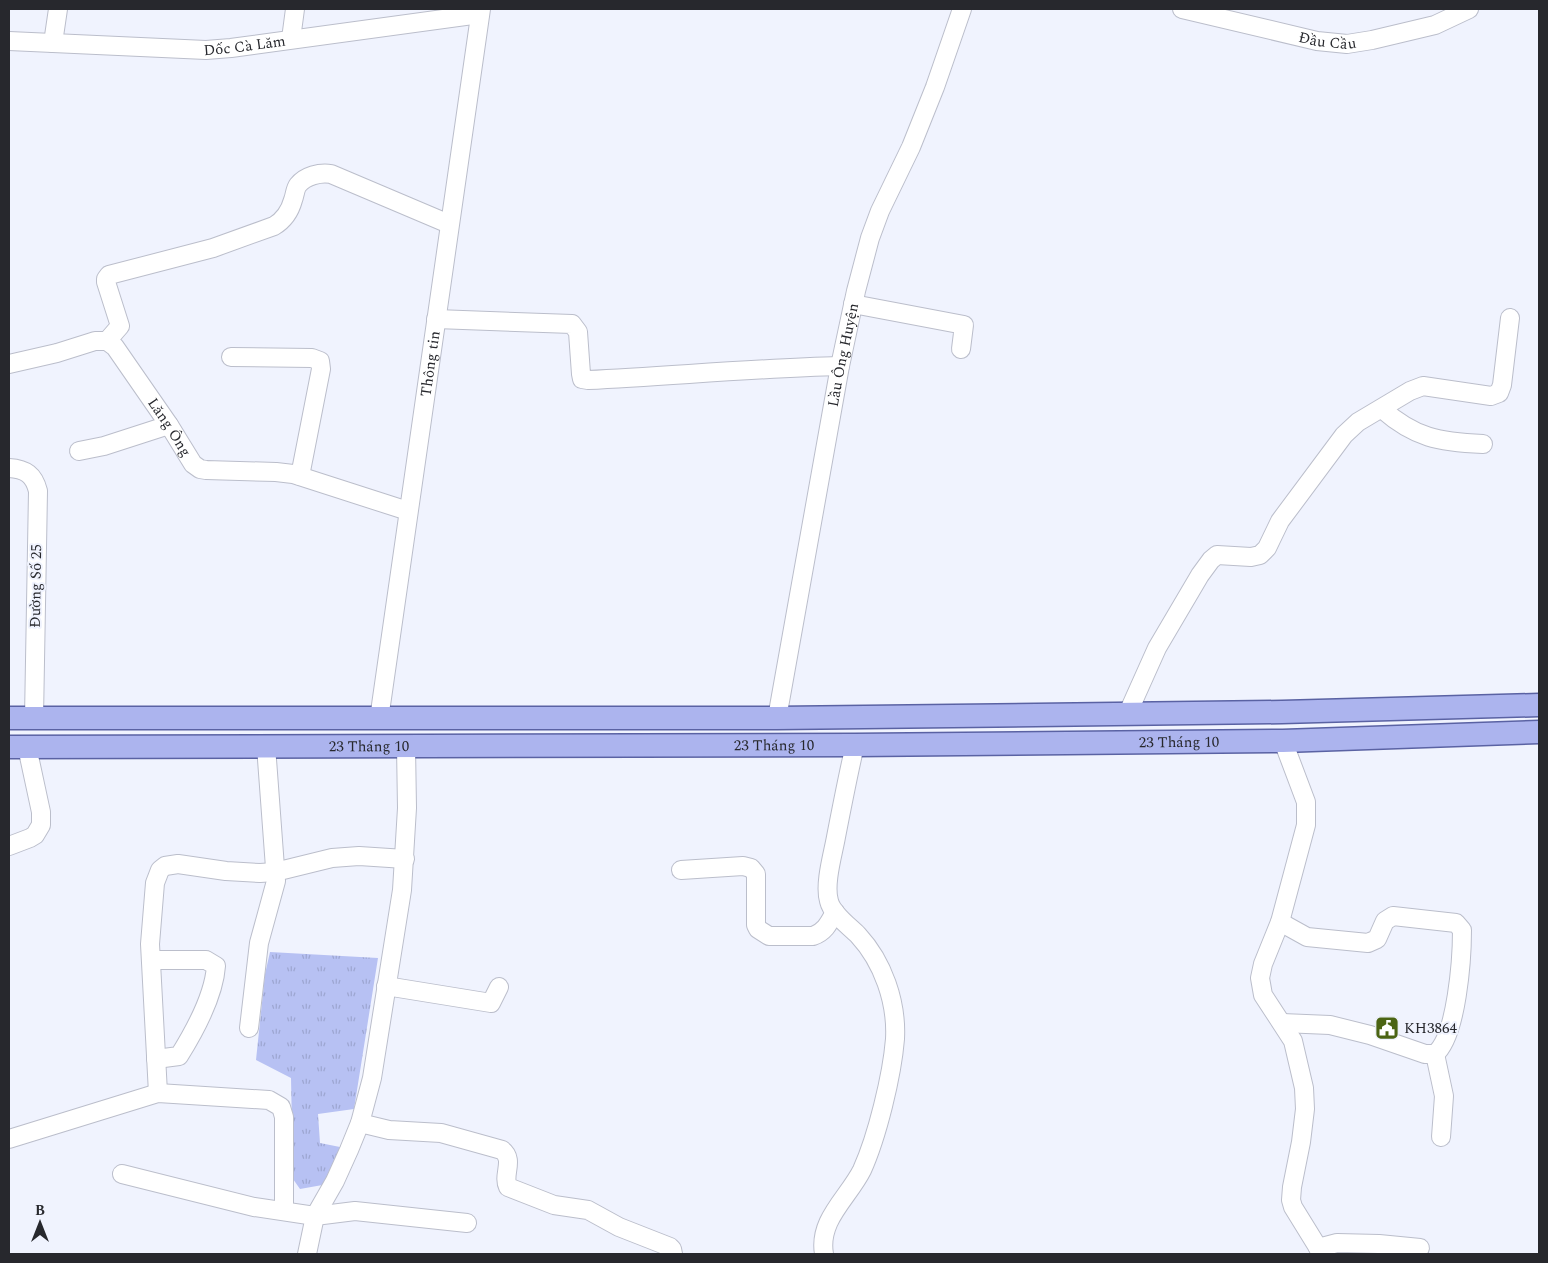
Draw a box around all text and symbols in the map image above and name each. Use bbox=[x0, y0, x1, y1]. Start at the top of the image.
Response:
street label: Đầu Cầu bbox=[1296, 26, 1358, 56]
street label: Dốc Cà Lăm bbox=[203, 29, 287, 62]
street label: Lầu Ông Huyện bbox=[821, 301, 865, 409]
street label: Thông tin bbox=[414, 329, 446, 398]
street label: Lăng Ông bbox=[142, 393, 197, 461]
street label: Đường Số 25 bbox=[24, 544, 48, 628]
street label: 23 Tháng 10 bbox=[1139, 730, 1219, 754]
street label: 23 Tháng 10 bbox=[734, 734, 814, 757]
street label: 23 Tháng 10 bbox=[329, 735, 409, 758]
public building icon: KH3864 bbox=[1374, 1015, 1400, 1041]
place label: KH3864 bbox=[1404, 1017, 1457, 1040]
north arrow bbox=[15, 1198, 65, 1248]
text: B bbox=[35, 1200, 45, 1221]

